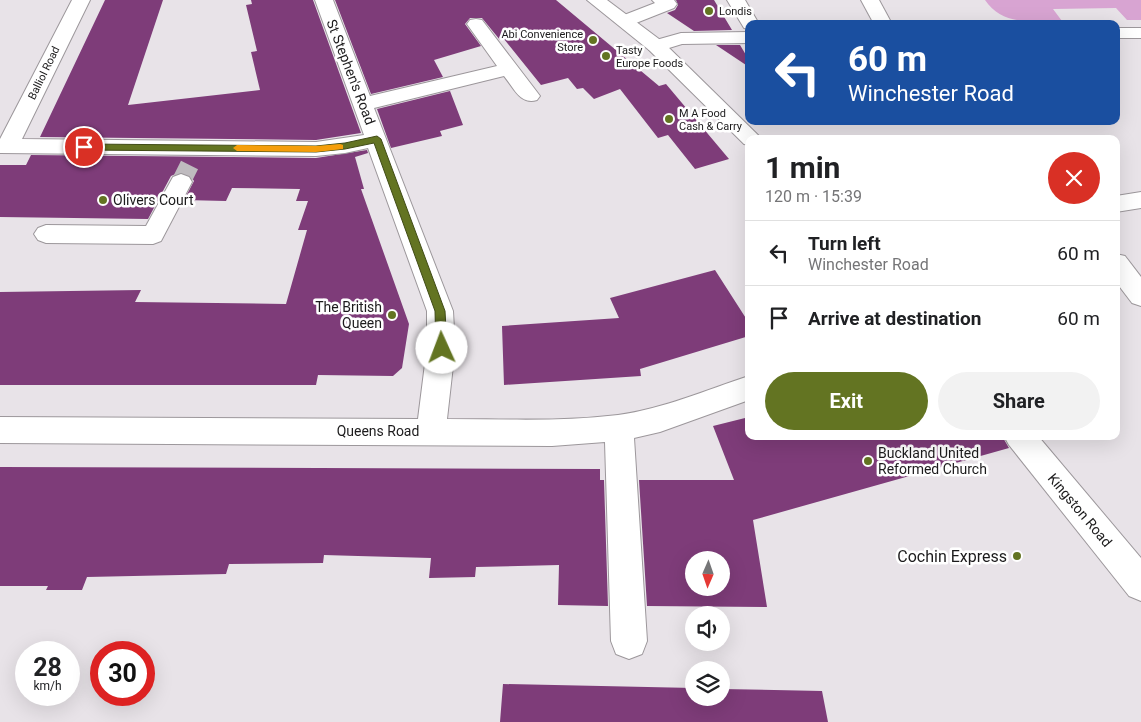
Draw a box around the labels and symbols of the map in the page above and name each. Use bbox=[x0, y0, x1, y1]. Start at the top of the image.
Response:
marker: Londis bbox=[703, 5, 715, 17]
place label: Londis bbox=[719, 5, 752, 18]
street label: St Stephen's Road bbox=[324, 17, 378, 127]
place label: Abi Convenience Store bbox=[501, 28, 583, 54]
marker: Abi Convenience Store bbox=[587, 34, 599, 46]
street label: Balliol Road bbox=[25, 44, 63, 102]
place label: Tasty Europe Foods bbox=[616, 44, 684, 70]
marker: Tasty Europe Foods bbox=[600, 50, 612, 62]
place label: M A Food Cash & Carry bbox=[679, 107, 743, 133]
marker: M A Food Cash & Carry bbox=[663, 113, 675, 125]
pin bbox=[63, 126, 105, 168]
place label: Olivers Court bbox=[113, 192, 194, 208]
marker: Olivers Court bbox=[97, 194, 109, 206]
place label: The British Queen bbox=[315, 299, 382, 331]
marker: The British Queen bbox=[386, 309, 398, 321]
position arrow bbox=[415, 321, 467, 373]
street label: Queens Road bbox=[337, 423, 419, 439]
place label: Buckland United Reformed Church bbox=[878, 445, 987, 477]
marker: Buckland United Reformed Church bbox=[862, 455, 874, 467]
street label: Kingston Road bbox=[1045, 470, 1115, 550]
place label: Cochin Express bbox=[897, 547, 1007, 566]
marker: Cochin Express bbox=[1011, 550, 1023, 562]
north arrow bbox=[685, 551, 730, 596]
speed limit sign: 30 bbox=[90, 641, 155, 706]

